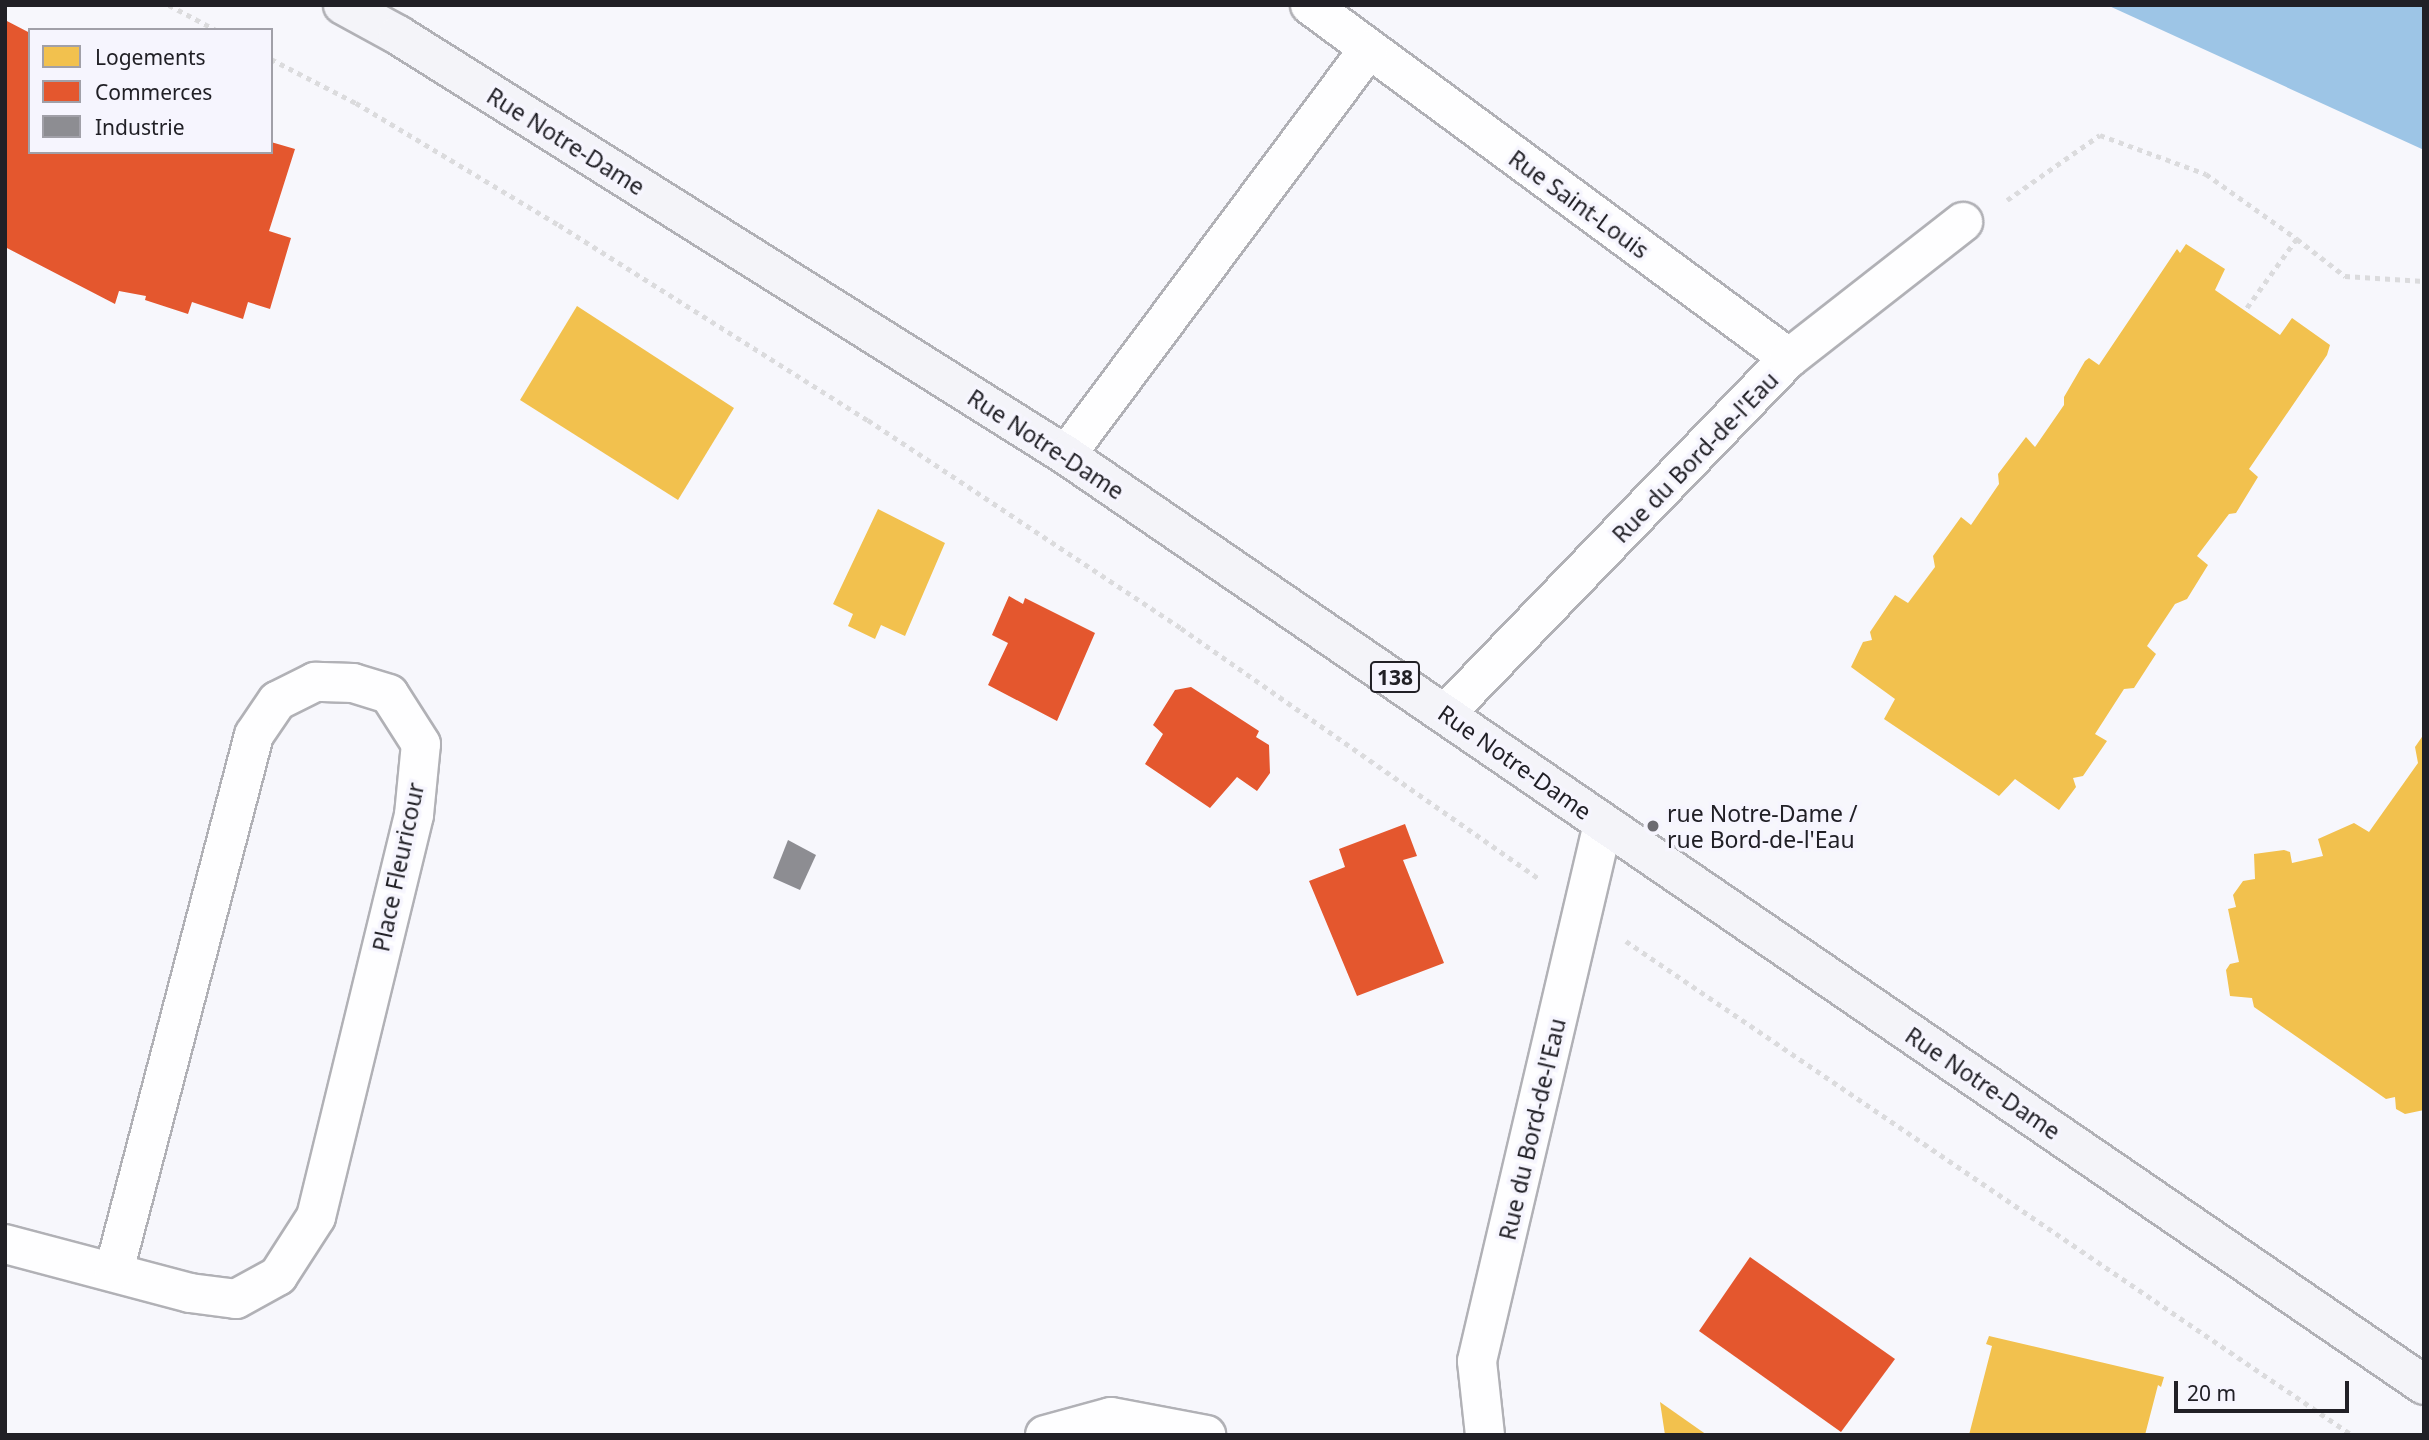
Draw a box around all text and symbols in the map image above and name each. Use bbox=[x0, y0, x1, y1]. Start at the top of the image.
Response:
legend bbox=[28, 28, 273, 154]
text: Logements bbox=[95, 43, 206, 71]
text: Commerces bbox=[95, 78, 212, 106]
street label: Rue Notre-Dame bbox=[482, 81, 650, 201]
text: Industrie bbox=[95, 113, 185, 141]
street label: Rue Saint-Louis bbox=[1504, 144, 1654, 264]
street label: Rue du Bord-de-l'Eau bbox=[1606, 366, 1784, 548]
street label: Rue Notre-Dame bbox=[963, 383, 1129, 505]
road number: 138 bbox=[1369, 660, 1421, 694]
street label: Rue Notre-Dame bbox=[1433, 699, 1597, 825]
street label: Place Fleuricour bbox=[367, 780, 429, 954]
place label: rue Notre-Dame / rue Bord-de-l'Eau bbox=[1667, 799, 1857, 853]
marker: rue Notre-Dame / rue Bord-de-l'Eau bbox=[1645, 818, 1661, 834]
street label: Rue du Bord-de-l'Eau bbox=[1493, 1015, 1571, 1243]
street label: Rue Notre-Dame bbox=[1900, 1021, 2066, 1145]
scale bar bbox=[2177, 1366, 2352, 1410]
text: 20 m bbox=[2187, 1379, 2236, 1407]

